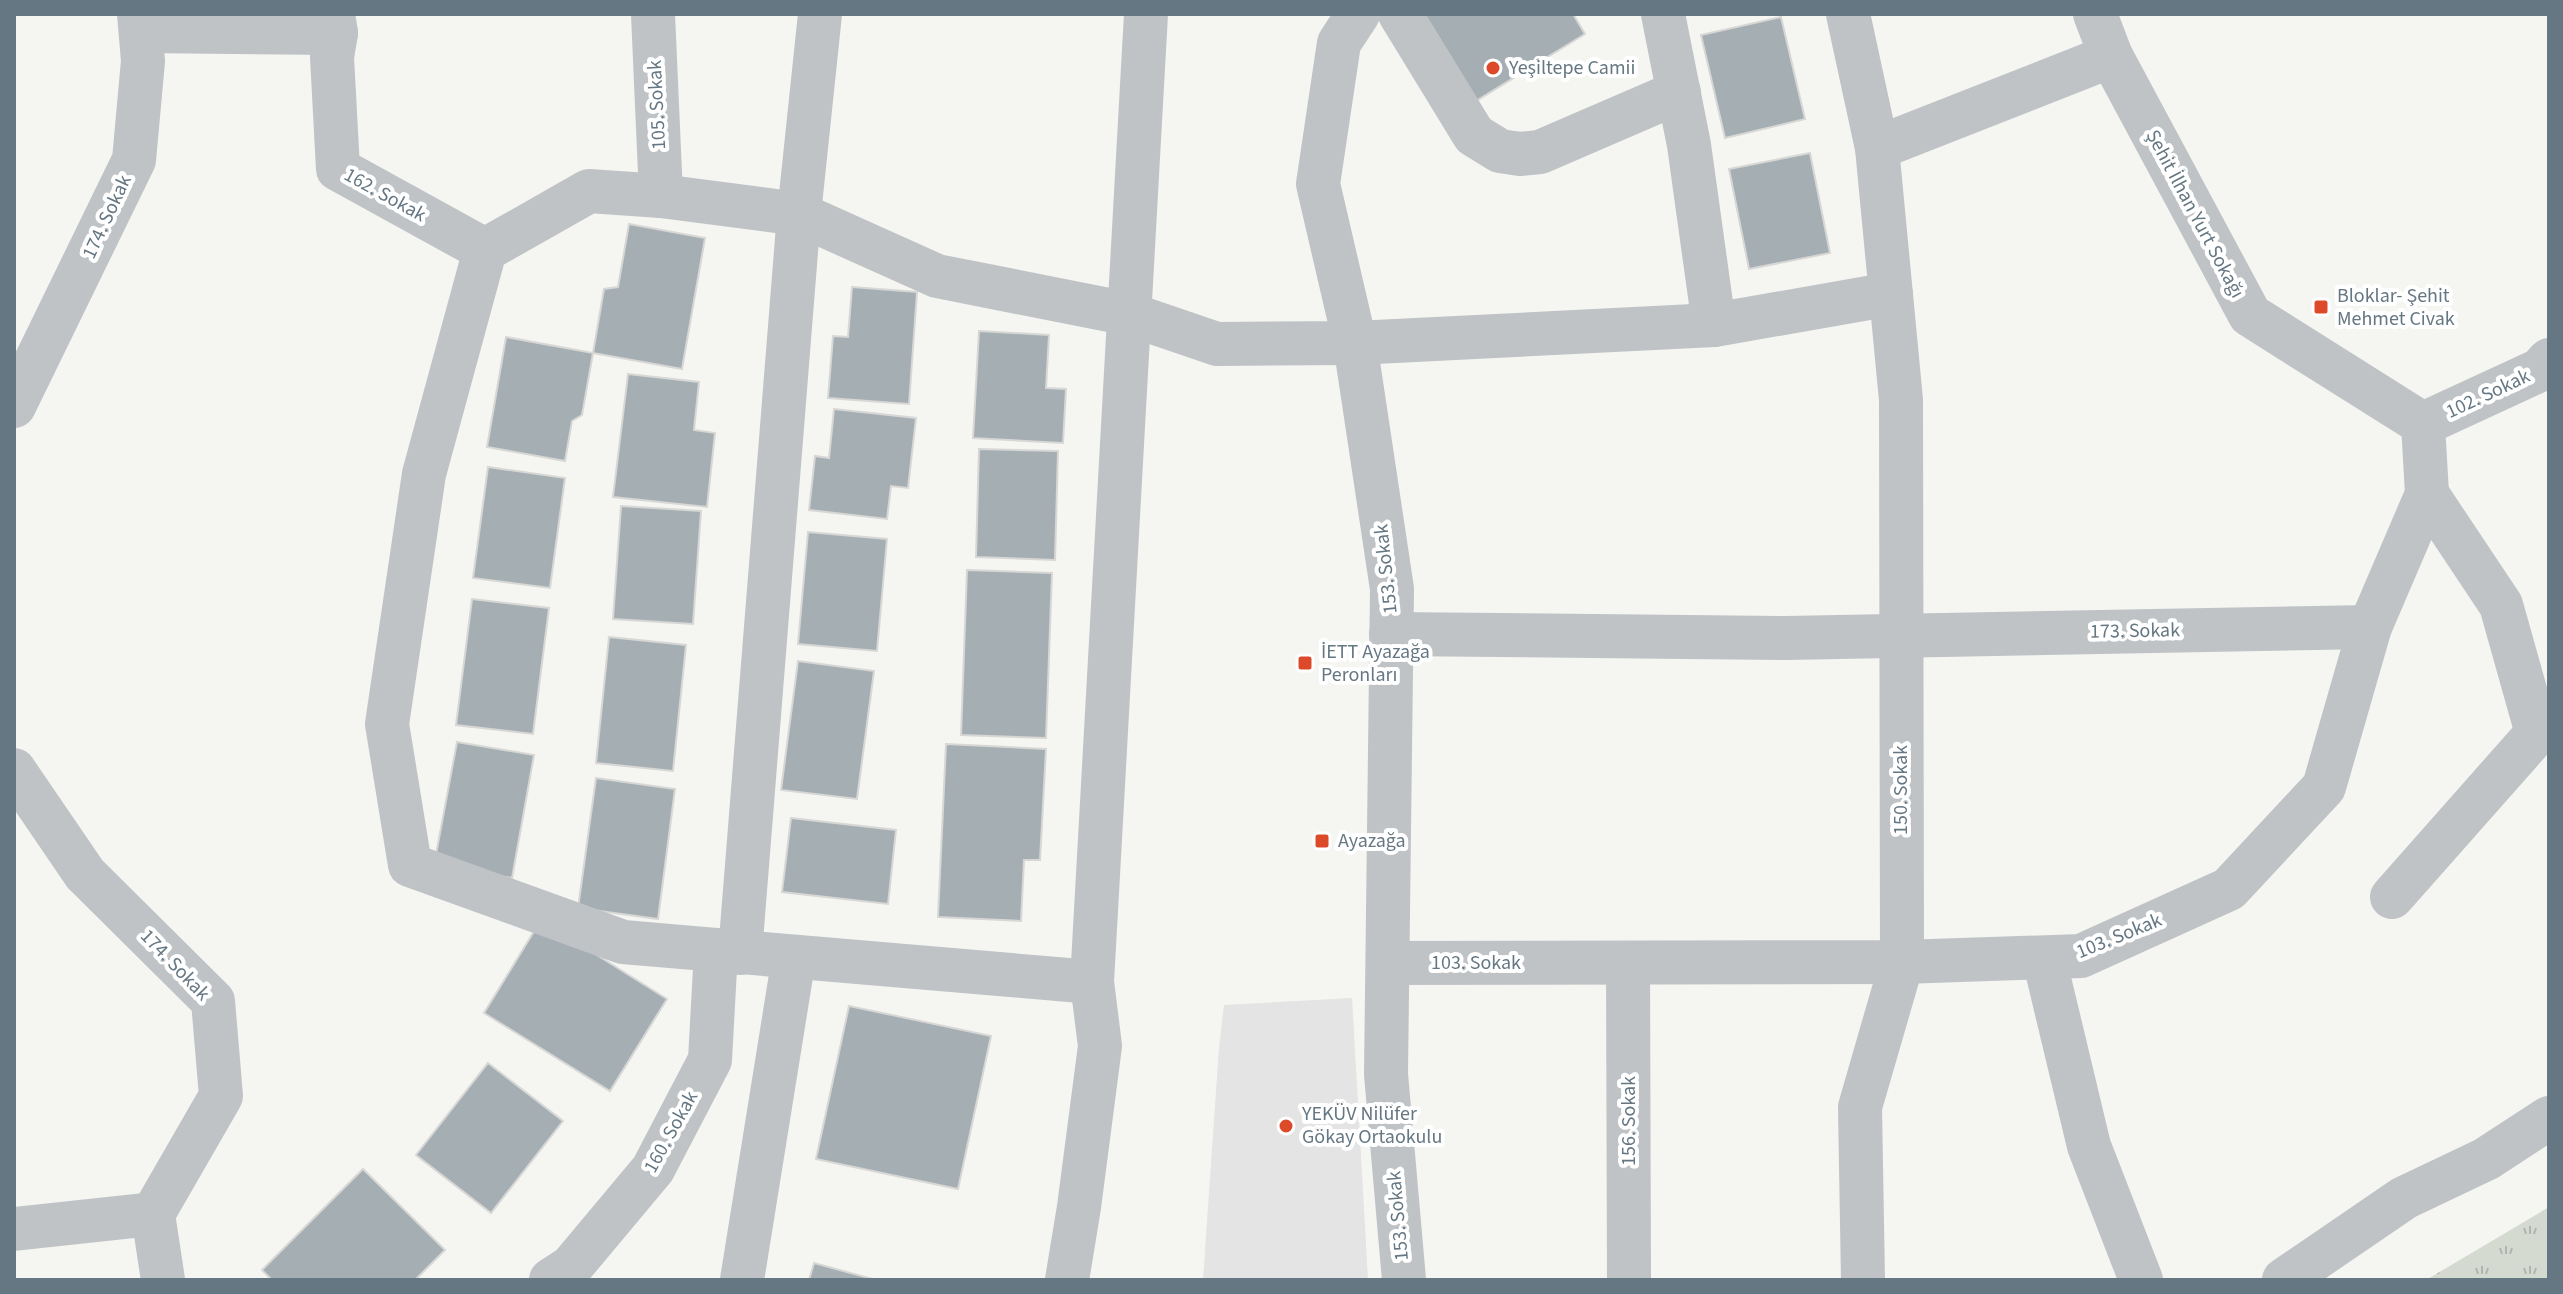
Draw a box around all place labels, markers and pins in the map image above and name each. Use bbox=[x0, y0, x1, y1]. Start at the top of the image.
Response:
place label: Yeşiltepe Camii bbox=[1508, 54, 1635, 82]
marker: Yeşiltepe Camii bbox=[1484, 59, 1502, 77]
place label: Bloklar- Şehit Mehmet Civak bbox=[2337, 282, 2455, 333]
marker: Bloklar- Şehit Mehmet Civak bbox=[2312, 298, 2330, 316]
place label: İETT Ayazağa Peronları bbox=[1321, 638, 1430, 689]
marker: İETT Ayazağa Peronları bbox=[1296, 654, 1314, 672]
place label: Ayazağa bbox=[1338, 827, 1406, 855]
marker: Ayazağa bbox=[1313, 832, 1331, 850]
place label: YEKÜV Nilüfer Gökay Ortaokulu bbox=[1301, 1100, 1442, 1151]
marker: YEKÜV Nilüfer Gökay Ortaokulu bbox=[1277, 1117, 1295, 1135]

